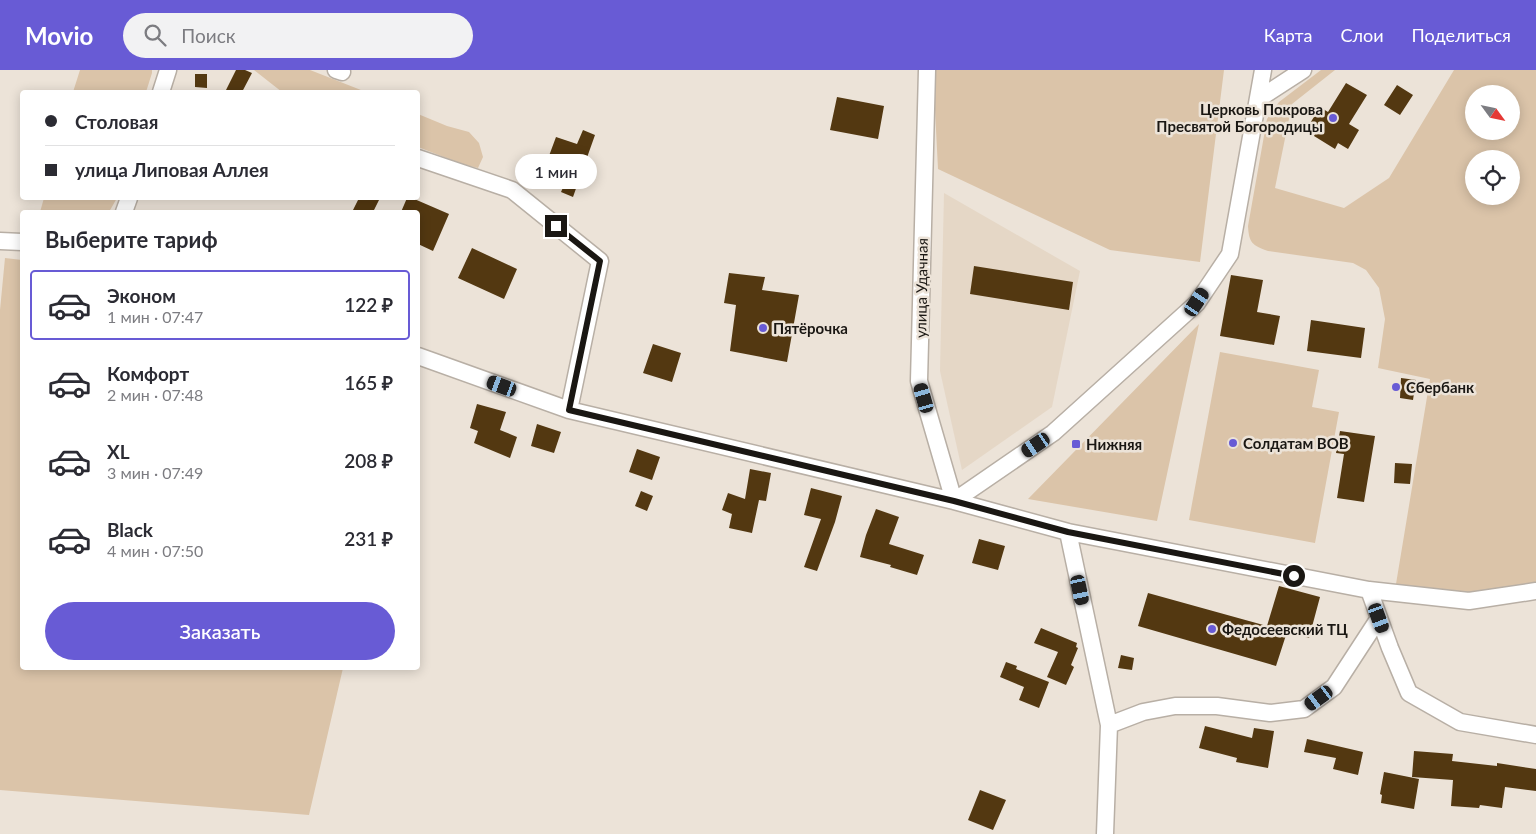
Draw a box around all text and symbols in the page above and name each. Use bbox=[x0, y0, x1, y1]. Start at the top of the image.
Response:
search box bbox=[123, 13, 473, 58]
text: Movio bbox=[25, 21, 93, 50]
icon: search bbox=[141, 21, 169, 49]
text: Поиск bbox=[181, 24, 236, 47]
text: Карта bbox=[1264, 24, 1312, 46]
text: Слои bbox=[1340, 24, 1384, 46]
text: Поделиться bbox=[1412, 24, 1511, 46]
north arrow bbox=[1465, 85, 1520, 140]
map controls bbox=[1465, 85, 1520, 205]
place label: Церковь Покрова Пресвятой Богородицы bbox=[1156, 100, 1323, 135]
text: Столовая bbox=[75, 110, 158, 133]
marker: Церковь Покрова Пресвятой Богородицы bbox=[1327, 112, 1339, 124]
button: locate bbox=[1465, 150, 1520, 205]
callout: 1 мин bbox=[515, 154, 597, 188]
text: улица Липовая Аллея bbox=[75, 158, 269, 181]
text: 1 мин bbox=[535, 162, 577, 181]
route end bbox=[545, 215, 567, 237]
text: Выберите тариф bbox=[45, 226, 218, 253]
street label: улица Удачная bbox=[911, 238, 931, 338]
icon: car bbox=[47, 283, 92, 328]
text: Эконом bbox=[107, 284, 176, 307]
car bbox=[1182, 285, 1211, 319]
text: 122 ₽ bbox=[344, 293, 393, 316]
text: 1 мин · 07:47 bbox=[107, 307, 203, 326]
place label: Пятёрочка bbox=[773, 319, 848, 337]
marker: Пятёрочка bbox=[757, 322, 769, 334]
icon: car bbox=[47, 361, 92, 406]
text: Комфорт bbox=[107, 362, 189, 385]
text: 165 ₽ bbox=[344, 371, 393, 394]
car bbox=[485, 374, 518, 398]
place label: Сбербанк bbox=[1406, 378, 1475, 396]
marker: Сбербанк bbox=[1390, 381, 1402, 393]
car bbox=[912, 382, 935, 414]
text: 2 мин · 07:48 bbox=[107, 385, 203, 404]
car bbox=[1019, 430, 1052, 460]
place label: Солдатам ВОВ bbox=[1243, 434, 1349, 452]
place label: Нижняя bbox=[1086, 435, 1142, 453]
marker: Солдатам ВОВ bbox=[1227, 437, 1239, 449]
marker: Нижняя bbox=[1070, 438, 1082, 450]
icon: car bbox=[47, 439, 92, 484]
text: XL bbox=[107, 440, 130, 463]
text: 208 ₽ bbox=[344, 449, 393, 472]
text: 3 мин · 07:49 bbox=[107, 463, 203, 482]
icon: car bbox=[47, 517, 92, 562]
text: Black bbox=[107, 518, 153, 541]
text: 231 ₽ bbox=[344, 527, 393, 550]
text: 4 мин · 07:50 bbox=[107, 541, 203, 560]
route start bbox=[1283, 565, 1305, 587]
car bbox=[1069, 574, 1090, 606]
car bbox=[1366, 601, 1391, 635]
button: Заказать bbox=[45, 602, 395, 660]
place label: Федосеевский ТЦ bbox=[1222, 620, 1348, 638]
marker: Федосеевский ТЦ bbox=[1206, 623, 1218, 635]
car bbox=[1302, 683, 1335, 713]

